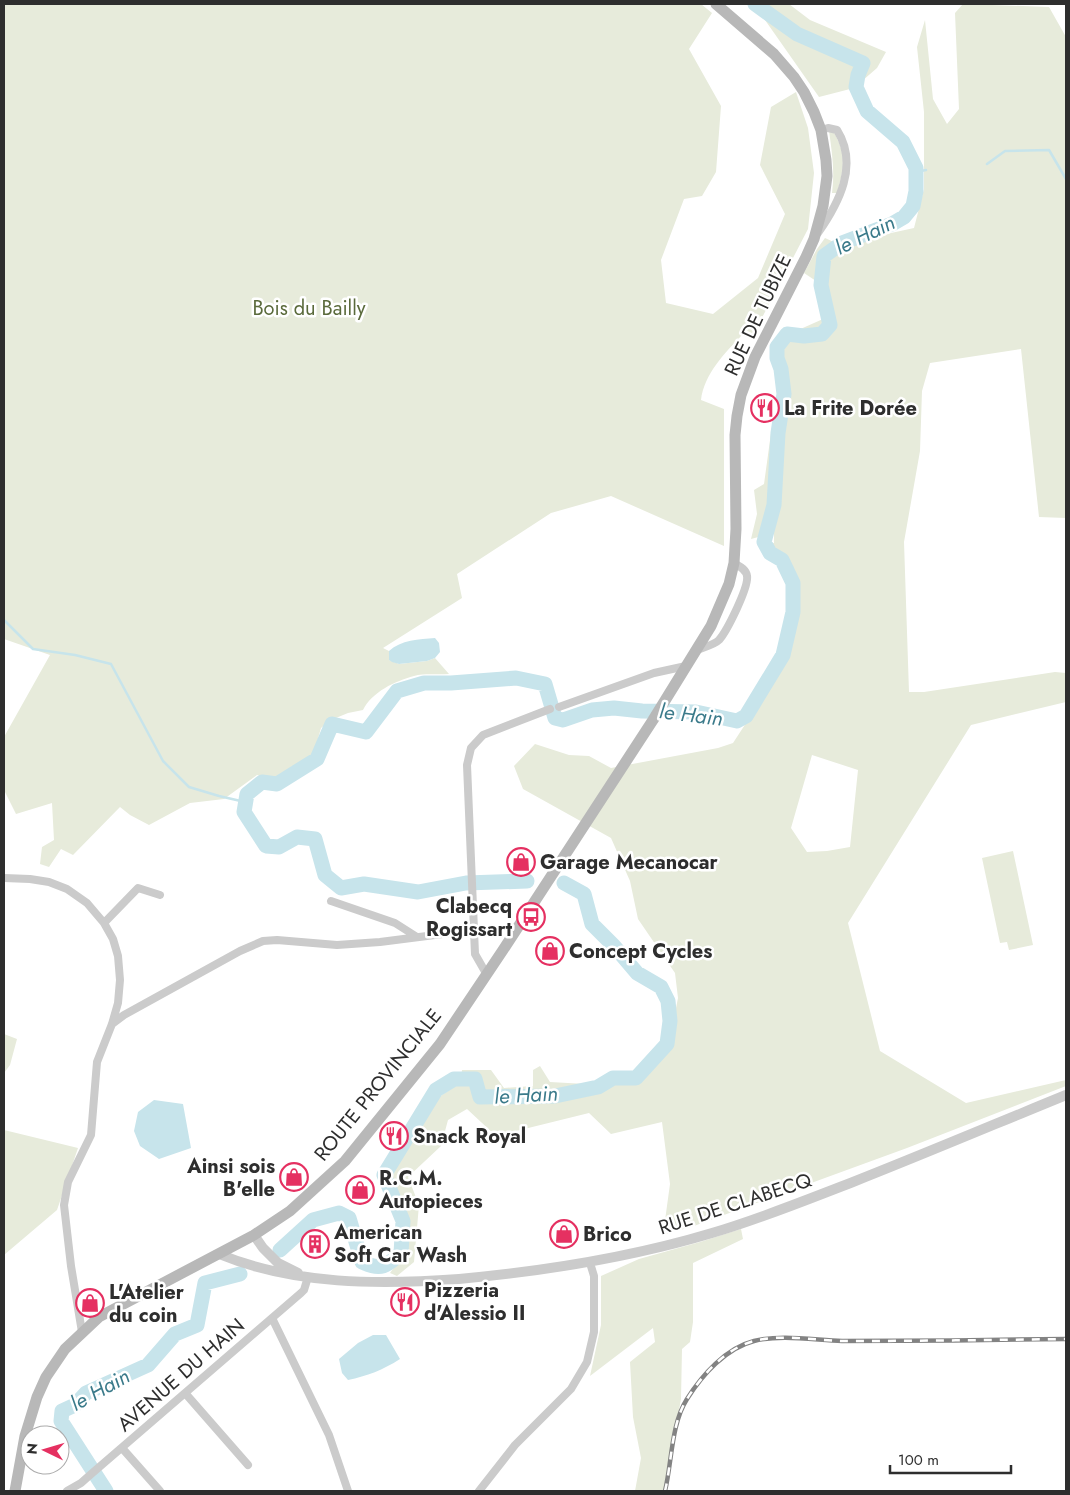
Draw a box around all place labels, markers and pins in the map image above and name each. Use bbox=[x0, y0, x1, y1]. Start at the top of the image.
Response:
restaurant icon: La Frite Dorée bbox=[750, 393, 780, 423]
place label: La Frite Dorée bbox=[784, 394, 917, 423]
shop icon: Garage Mecanocar bbox=[506, 847, 536, 877]
place label: Garage Mecanocar bbox=[540, 848, 719, 877]
place label: Clabecq Rogissart bbox=[426, 892, 513, 944]
bus stop icon: Clabecq Rogissart bbox=[516, 902, 546, 932]
shop icon: Concept Cycles bbox=[535, 936, 565, 966]
place label: Concept Cycles bbox=[569, 937, 712, 966]
restaurant icon: Snack Royal bbox=[379, 1121, 409, 1151]
place label: Snack Royal bbox=[413, 1122, 526, 1151]
place label: Ainsi sois B'elle bbox=[186, 1152, 275, 1204]
shop icon: Ainsi sois B'elle bbox=[279, 1162, 309, 1192]
place label: R.C.M. Autopieces bbox=[378, 1164, 483, 1216]
shop icon: R.C.M. Autopieces bbox=[345, 1175, 375, 1205]
place label: American Soft Car Wash bbox=[333, 1218, 467, 1270]
shop icon: Brico bbox=[549, 1219, 579, 1249]
place label: Brico bbox=[583, 1220, 632, 1249]
building icon: American Soft Car Wash bbox=[300, 1229, 330, 1259]
place label: Pizzeria d'Alessio II bbox=[424, 1276, 525, 1328]
place label: L'Atelier du coin bbox=[109, 1278, 185, 1330]
restaurant icon: Pizzeria d'Alessio II bbox=[390, 1287, 420, 1317]
shop icon: L'Atelier du coin bbox=[75, 1288, 105, 1318]

